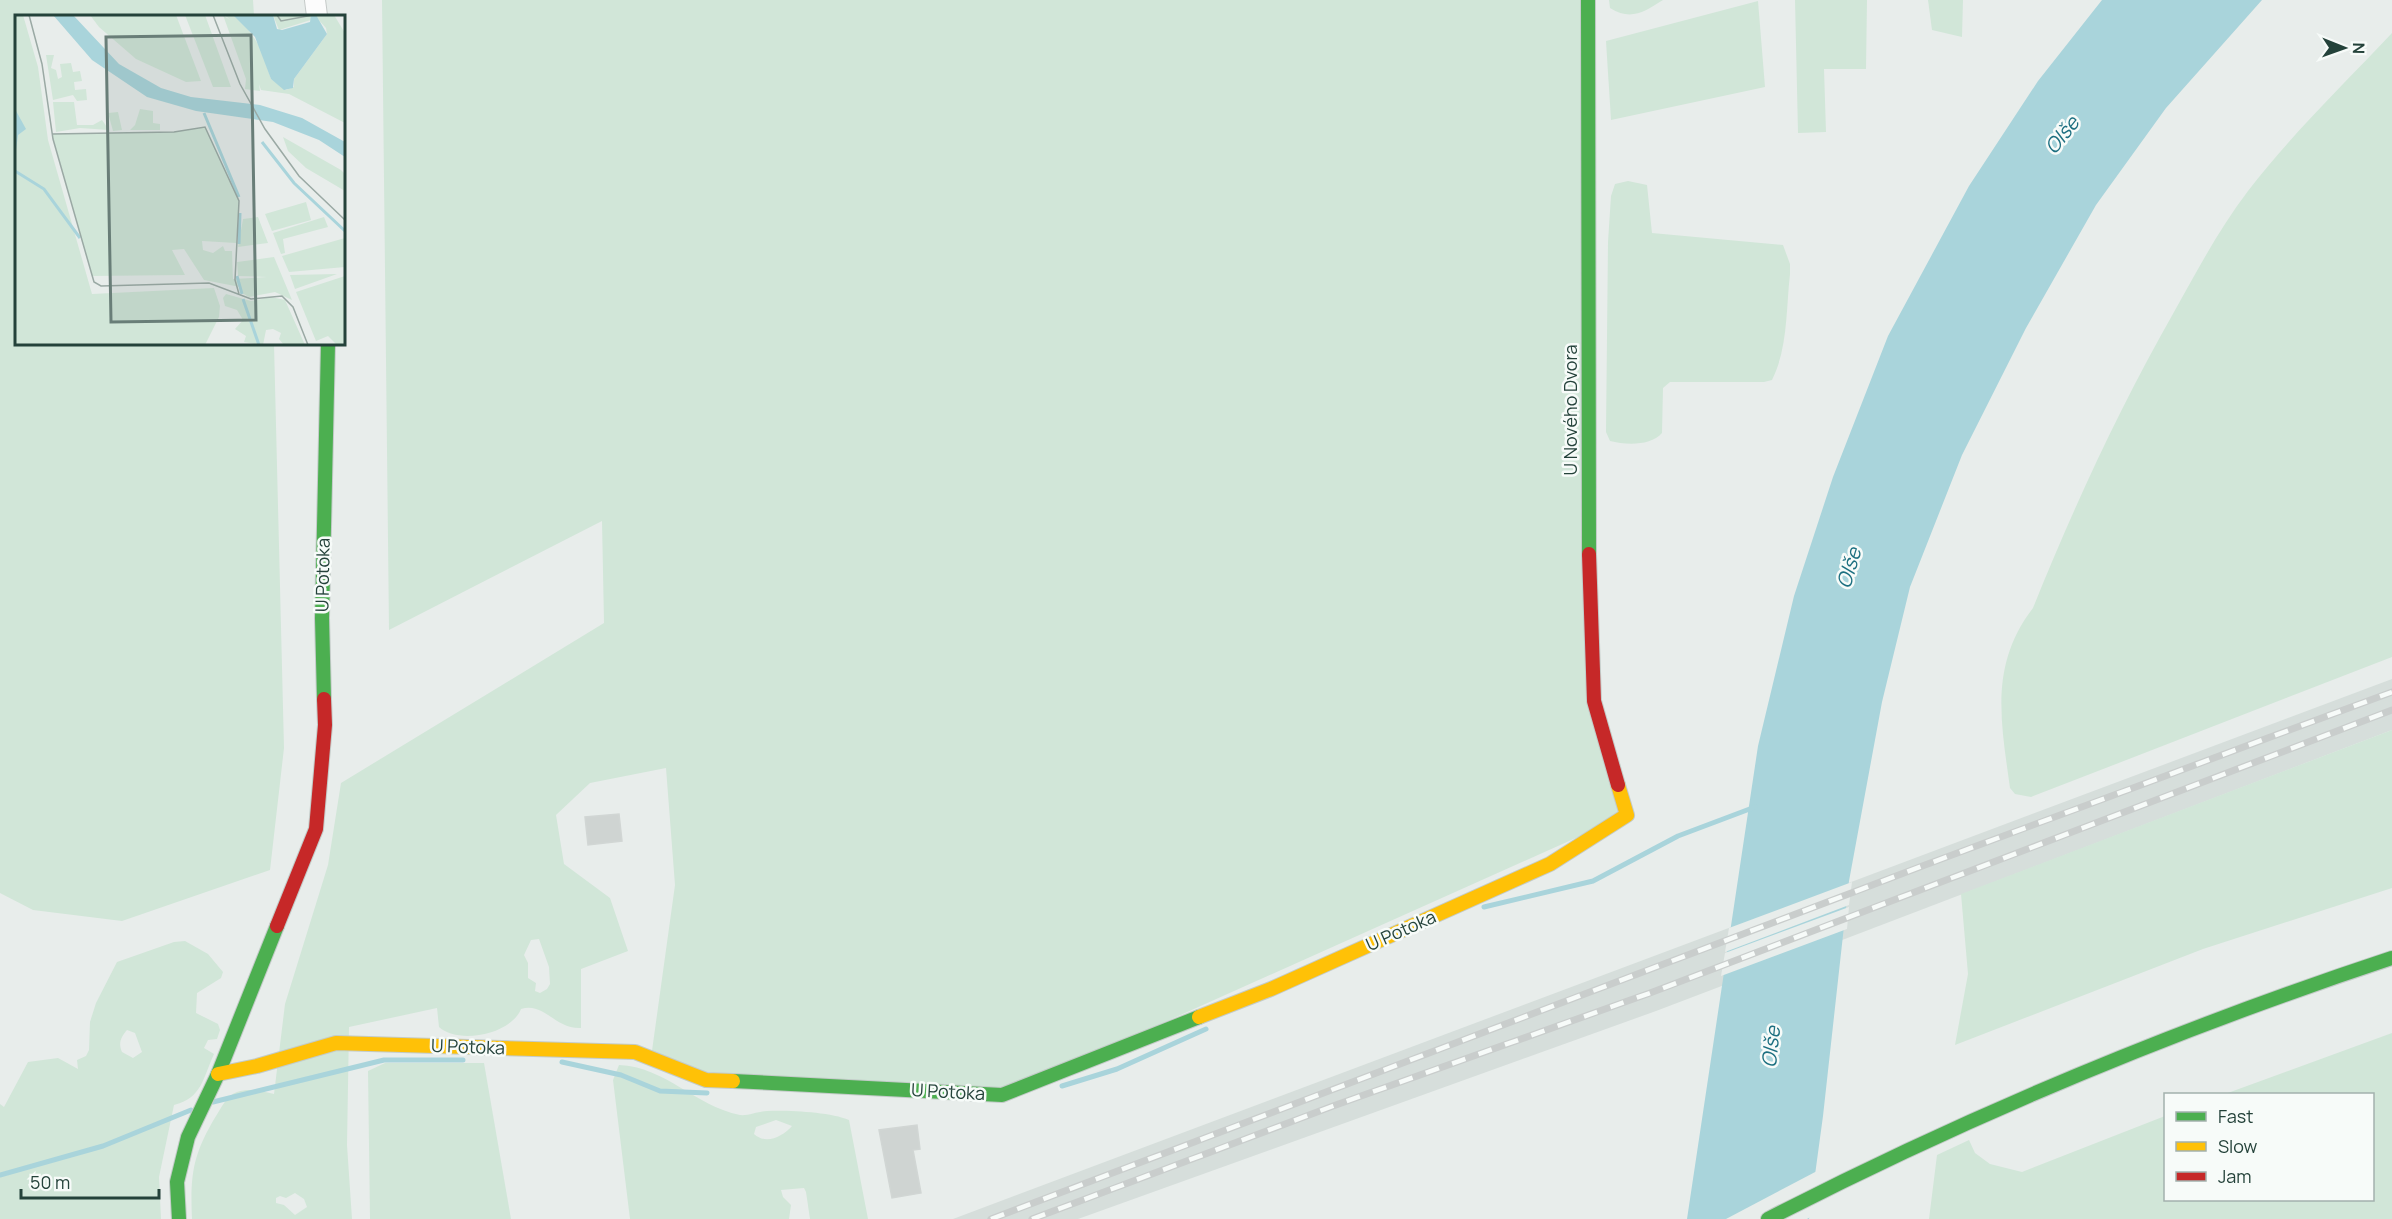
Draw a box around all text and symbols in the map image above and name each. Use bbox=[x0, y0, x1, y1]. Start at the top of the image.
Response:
inset map bbox=[15, 15, 345, 345]
north arrow bbox=[2314, 18, 2374, 78]
text: N bbox=[2348, 42, 2370, 54]
water label: Olše bbox=[2038, 109, 2086, 159]
street label: U Nového Dvora bbox=[1558, 344, 1582, 476]
street label: U Potoka bbox=[309, 538, 335, 612]
water label: Olše bbox=[1830, 543, 1868, 592]
street label: U Potoka bbox=[1362, 904, 1439, 956]
water label: Olše bbox=[1755, 1024, 1786, 1069]
street label: U Potoka bbox=[431, 1033, 505, 1059]
street label: U Potoka bbox=[910, 1077, 986, 1105]
legend bbox=[2164, 1093, 2374, 1201]
text: Fast bbox=[2218, 1104, 2253, 1128]
text: Slow bbox=[2218, 1134, 2258, 1158]
scale bar bbox=[21, 1162, 159, 1200]
text: Jam bbox=[2218, 1164, 2252, 1188]
text: 50 m bbox=[30, 1170, 70, 1194]

